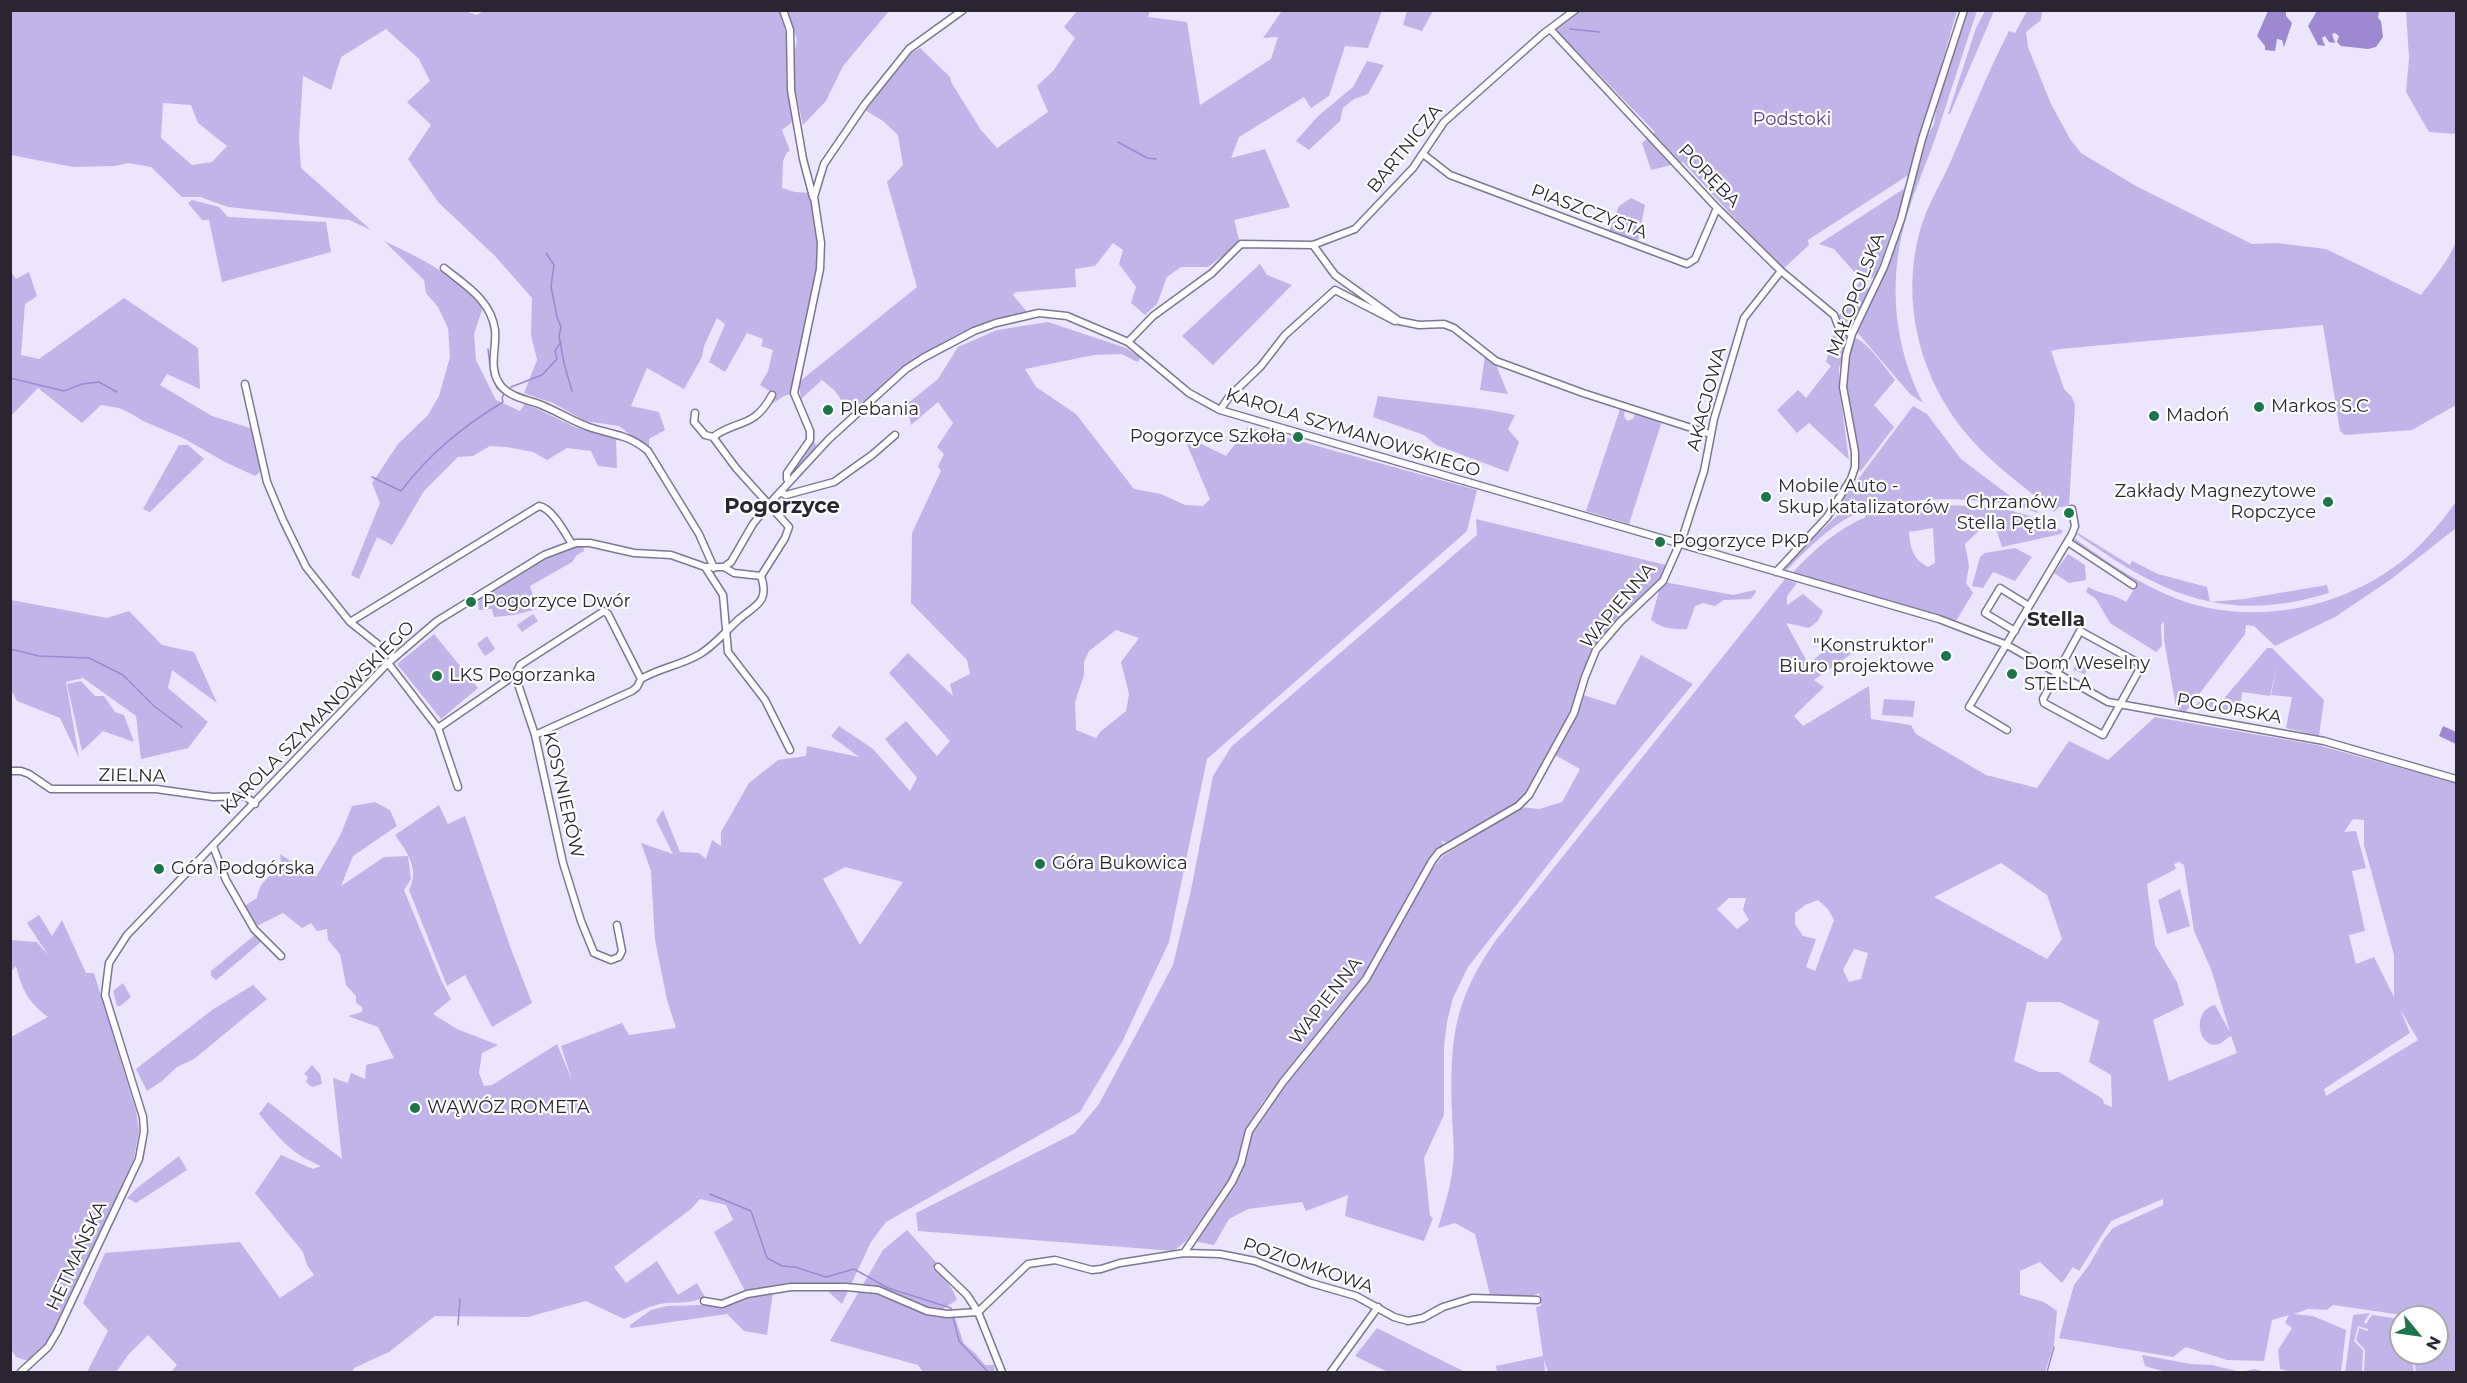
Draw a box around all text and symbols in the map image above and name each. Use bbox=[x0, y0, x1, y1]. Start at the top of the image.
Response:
street label: BARTNICZA bbox=[1363, 101, 1447, 197]
park label: Podstoki bbox=[1753, 109, 1831, 131]
street label: PORĘBA bbox=[1674, 140, 1744, 212]
street label: PIASZCZYSTA bbox=[1528, 180, 1650, 244]
street label: MAŁOPOLSKA bbox=[1823, 230, 1889, 360]
street label: AKACJOWA bbox=[1683, 345, 1731, 453]
street label: KAROLA SZYMANOWSKIEGO bbox=[1223, 384, 1483, 482]
place label: Markos S.C bbox=[2271, 396, 2369, 418]
place label: Plebania bbox=[840, 399, 919, 421]
marker: Markos S.C bbox=[2252, 400, 2266, 414]
marker: Plebania bbox=[821, 403, 835, 417]
place label: Madoń bbox=[2166, 405, 2229, 427]
marker: Madoń bbox=[2147, 409, 2161, 423]
place label: Pogorzyce Szkoła bbox=[1130, 426, 1286, 448]
marker: Pogorzyce Szkoła bbox=[1291, 430, 1305, 444]
place label: Mobile Auto - Skup katalizatorów bbox=[1778, 476, 1949, 518]
place label: Zakłady Magnezytowe Ropczyce bbox=[2114, 481, 2316, 524]
marker: Mobile Auto - Skup katalizatorów bbox=[1759, 490, 1773, 504]
place label: Chrzanów Stella Pętla bbox=[1957, 492, 2057, 534]
district label: Pogorzyce bbox=[724, 494, 840, 520]
marker: Zakłady Magnezytowe Ropczyce bbox=[2321, 495, 2335, 509]
marker: Chrzanów Stella Pętla bbox=[2062, 506, 2076, 520]
place label: Pogorzyce PKP bbox=[1672, 531, 1809, 553]
marker: Pogorzyce PKP bbox=[1653, 535, 1667, 549]
street label: WAPIENNA bbox=[1576, 559, 1660, 653]
place label: Pogorzyce Dwór bbox=[483, 591, 631, 613]
marker: Pogorzyce Dwór bbox=[464, 595, 478, 609]
district label: Stella bbox=[2027, 608, 2085, 632]
street label: KAROLA SZYMANOWSKIEGO bbox=[217, 617, 419, 819]
place label: "Konstruktor" Biuro projektowe bbox=[1779, 635, 1934, 678]
marker: "Konstruktor" Biuro projektowe bbox=[1939, 649, 1953, 663]
place label: Dom Weselny STELLA bbox=[2024, 653, 2150, 696]
place label: LKS Pogorzanka bbox=[449, 665, 596, 687]
marker: Dom Weselny STELLA bbox=[2005, 667, 2019, 681]
marker: LKS Pogorzanka bbox=[430, 669, 444, 683]
street label: POGORSKA bbox=[2175, 689, 2283, 729]
street label: KOSYNIERÓW bbox=[538, 730, 588, 860]
street label: ZIELNA bbox=[98, 765, 166, 787]
place label: Góra Bukowica bbox=[1052, 853, 1188, 875]
marker: Góra Bukowica bbox=[1033, 857, 1047, 871]
place label: Góra Podgórska bbox=[171, 858, 315, 880]
marker: Góra Podgórska bbox=[152, 862, 166, 876]
street label: WAPIENNA bbox=[1285, 953, 1367, 1049]
place label: WĄWÓZ ROMETA bbox=[427, 1097, 590, 1119]
marker: WĄWÓZ ROMETA bbox=[408, 1101, 422, 1115]
street label: HETMAŃSKA bbox=[42, 1198, 112, 1314]
street label: POZIOMKOWA bbox=[1240, 1234, 1376, 1298]
north arrow bbox=[2389, 1305, 2449, 1365]
text: N bbox=[2422, 1333, 2445, 1353]

